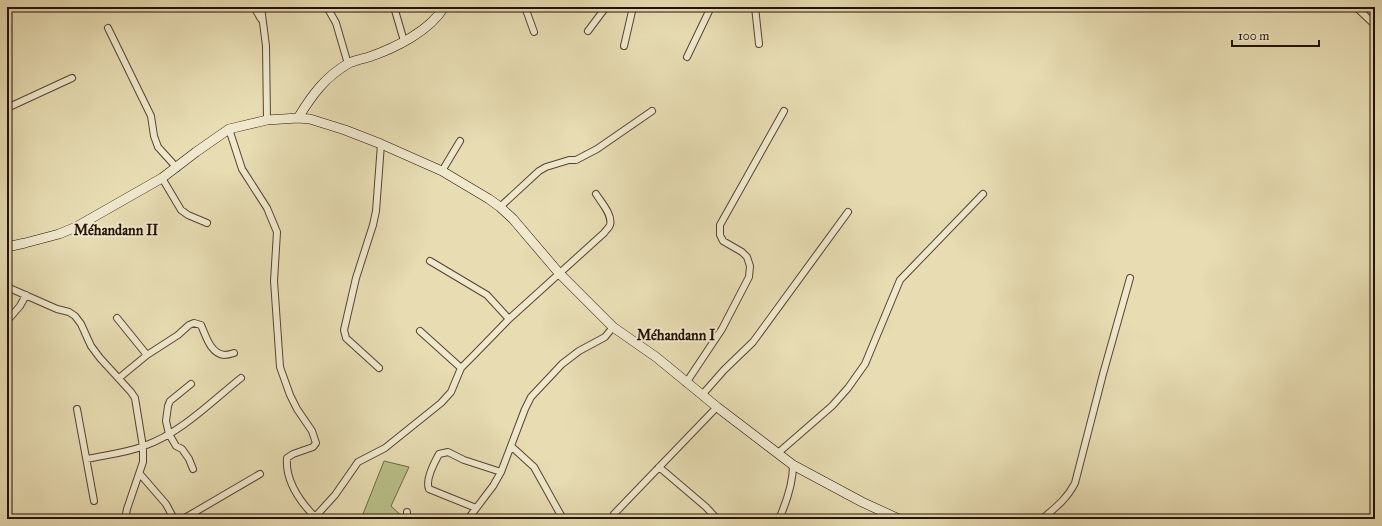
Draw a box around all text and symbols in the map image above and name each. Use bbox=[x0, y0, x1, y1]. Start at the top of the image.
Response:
scale bar bbox=[1232, 22, 1319, 48]
text: 100 m bbox=[1238, 29, 1269, 43]
district label: Méhandann II bbox=[74, 222, 158, 239]
district label: Méhandann I bbox=[637, 327, 715, 344]

